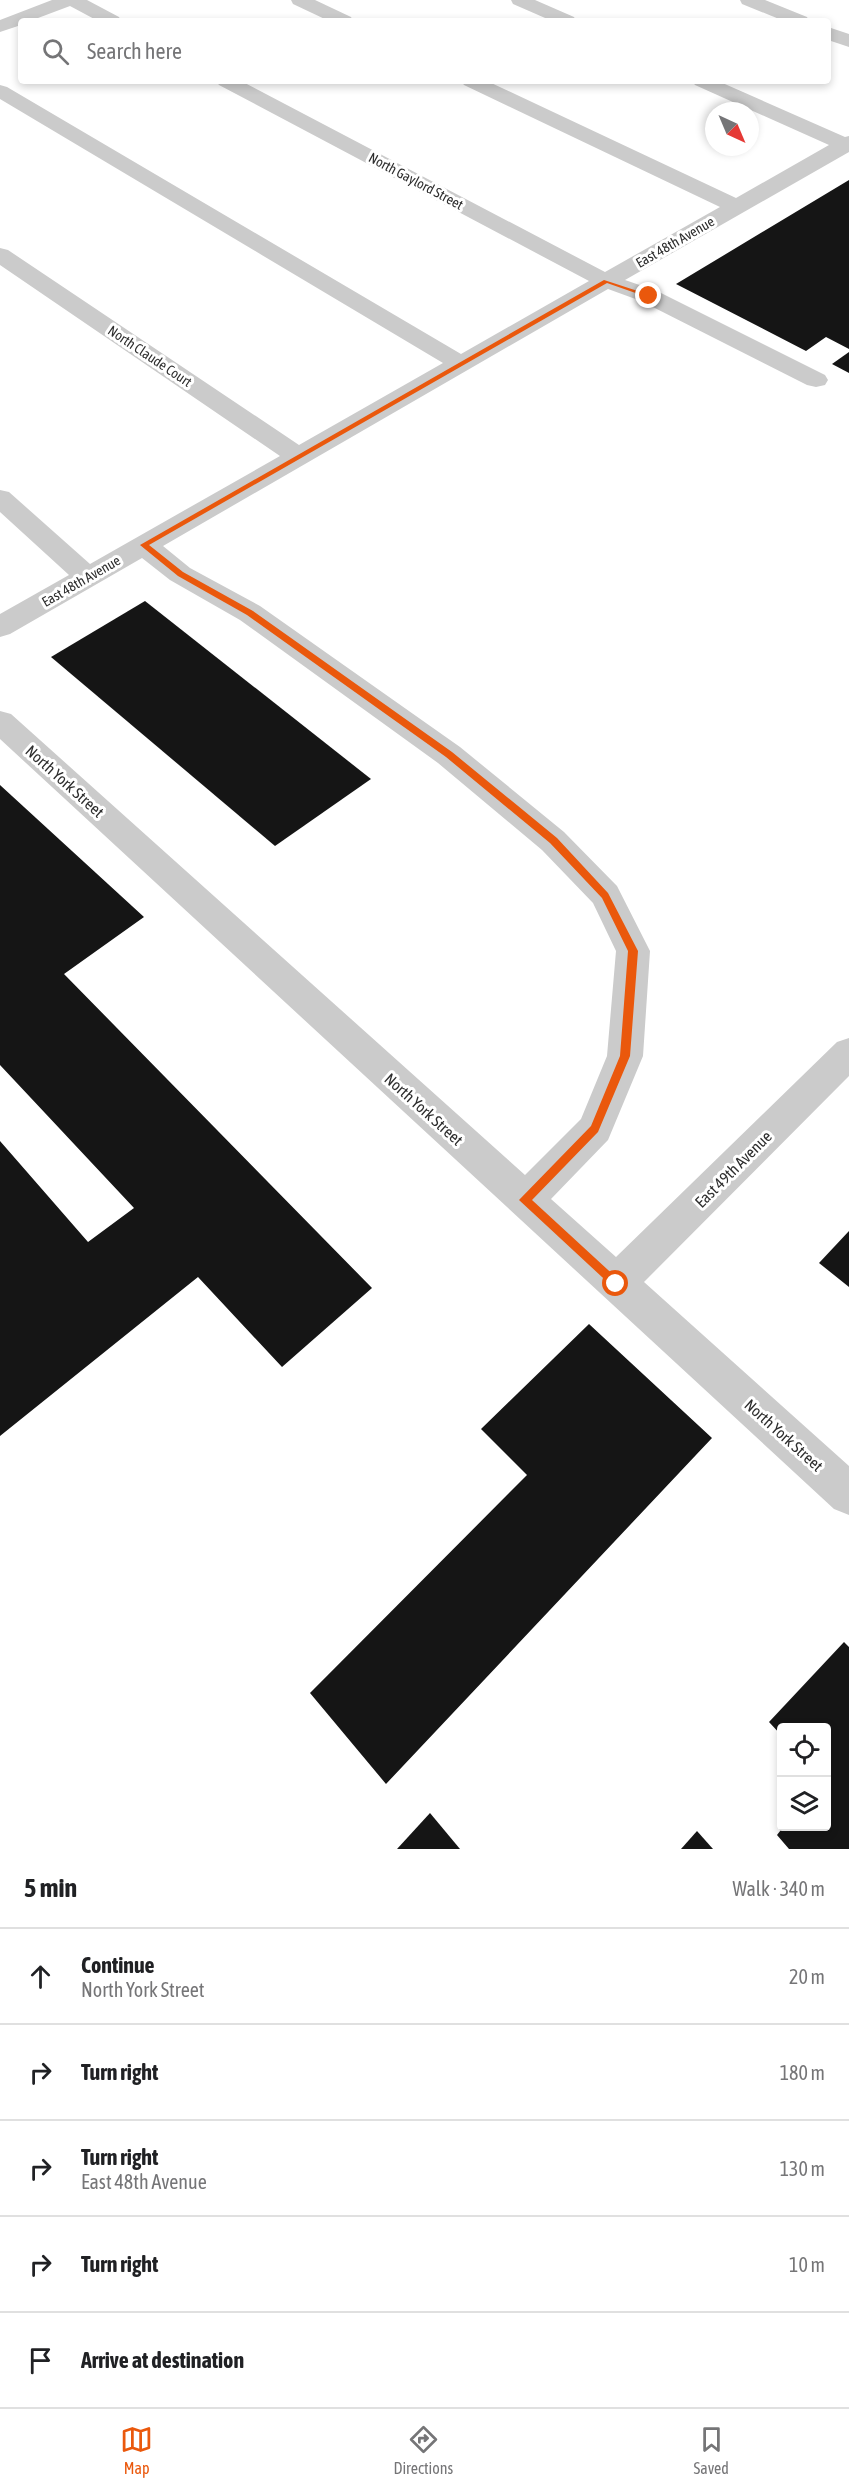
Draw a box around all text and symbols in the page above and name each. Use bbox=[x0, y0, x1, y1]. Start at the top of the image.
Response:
search box bbox=[18, 18, 831, 84]
icon: search bbox=[39, 35, 72, 68]
text: Search here bbox=[87, 38, 182, 64]
north arrow bbox=[705, 102, 759, 156]
street label: North Gaylord Street bbox=[366, 149, 466, 213]
street label: East 48th Avenue bbox=[633, 213, 717, 271]
route end bbox=[635, 282, 661, 308]
street label: North Claude Court bbox=[105, 322, 195, 390]
street label: East 48th Avenue bbox=[39, 552, 123, 610]
street label: North York Street bbox=[22, 741, 108, 821]
street label: North York Street bbox=[381, 1069, 467, 1149]
street label: East 49th Avenue bbox=[691, 1127, 775, 1211]
route start bbox=[602, 1270, 628, 1296]
street label: North York Street bbox=[741, 1395, 827, 1475]
map controls bbox=[777, 1723, 831, 1831]
button: locate bbox=[777, 1723, 831, 1777]
button: layers bbox=[777, 1777, 831, 1831]
text: 5 min bbox=[24, 1873, 77, 1903]
text: Walk · 340 m bbox=[733, 1877, 825, 1900]
text: Continue bbox=[81, 1952, 155, 1978]
icon: ahead bbox=[24, 1960, 57, 1993]
text: 20 m bbox=[789, 1965, 825, 1988]
text: North York Street bbox=[81, 1978, 205, 2001]
icon: right bbox=[24, 2056, 57, 2089]
text: Turn right bbox=[81, 2059, 158, 2085]
text: 180 m bbox=[780, 2061, 825, 2084]
text: Turn right bbox=[81, 2144, 158, 2170]
icon: right bbox=[24, 2152, 57, 2185]
text: 130 m bbox=[780, 2157, 825, 2180]
text: East 48th Avenue bbox=[81, 2170, 207, 2193]
icon: right bbox=[24, 2248, 57, 2281]
text: Turn right bbox=[81, 2251, 158, 2277]
text: 10 m bbox=[789, 2253, 825, 2276]
icon: arrive bbox=[24, 2344, 57, 2377]
text: Arrive at destination bbox=[81, 2347, 244, 2373]
tab: Map bbox=[120, 2423, 153, 2477]
tab: Directions bbox=[393, 2423, 453, 2477]
tab: Saved bbox=[693, 2423, 729, 2477]

